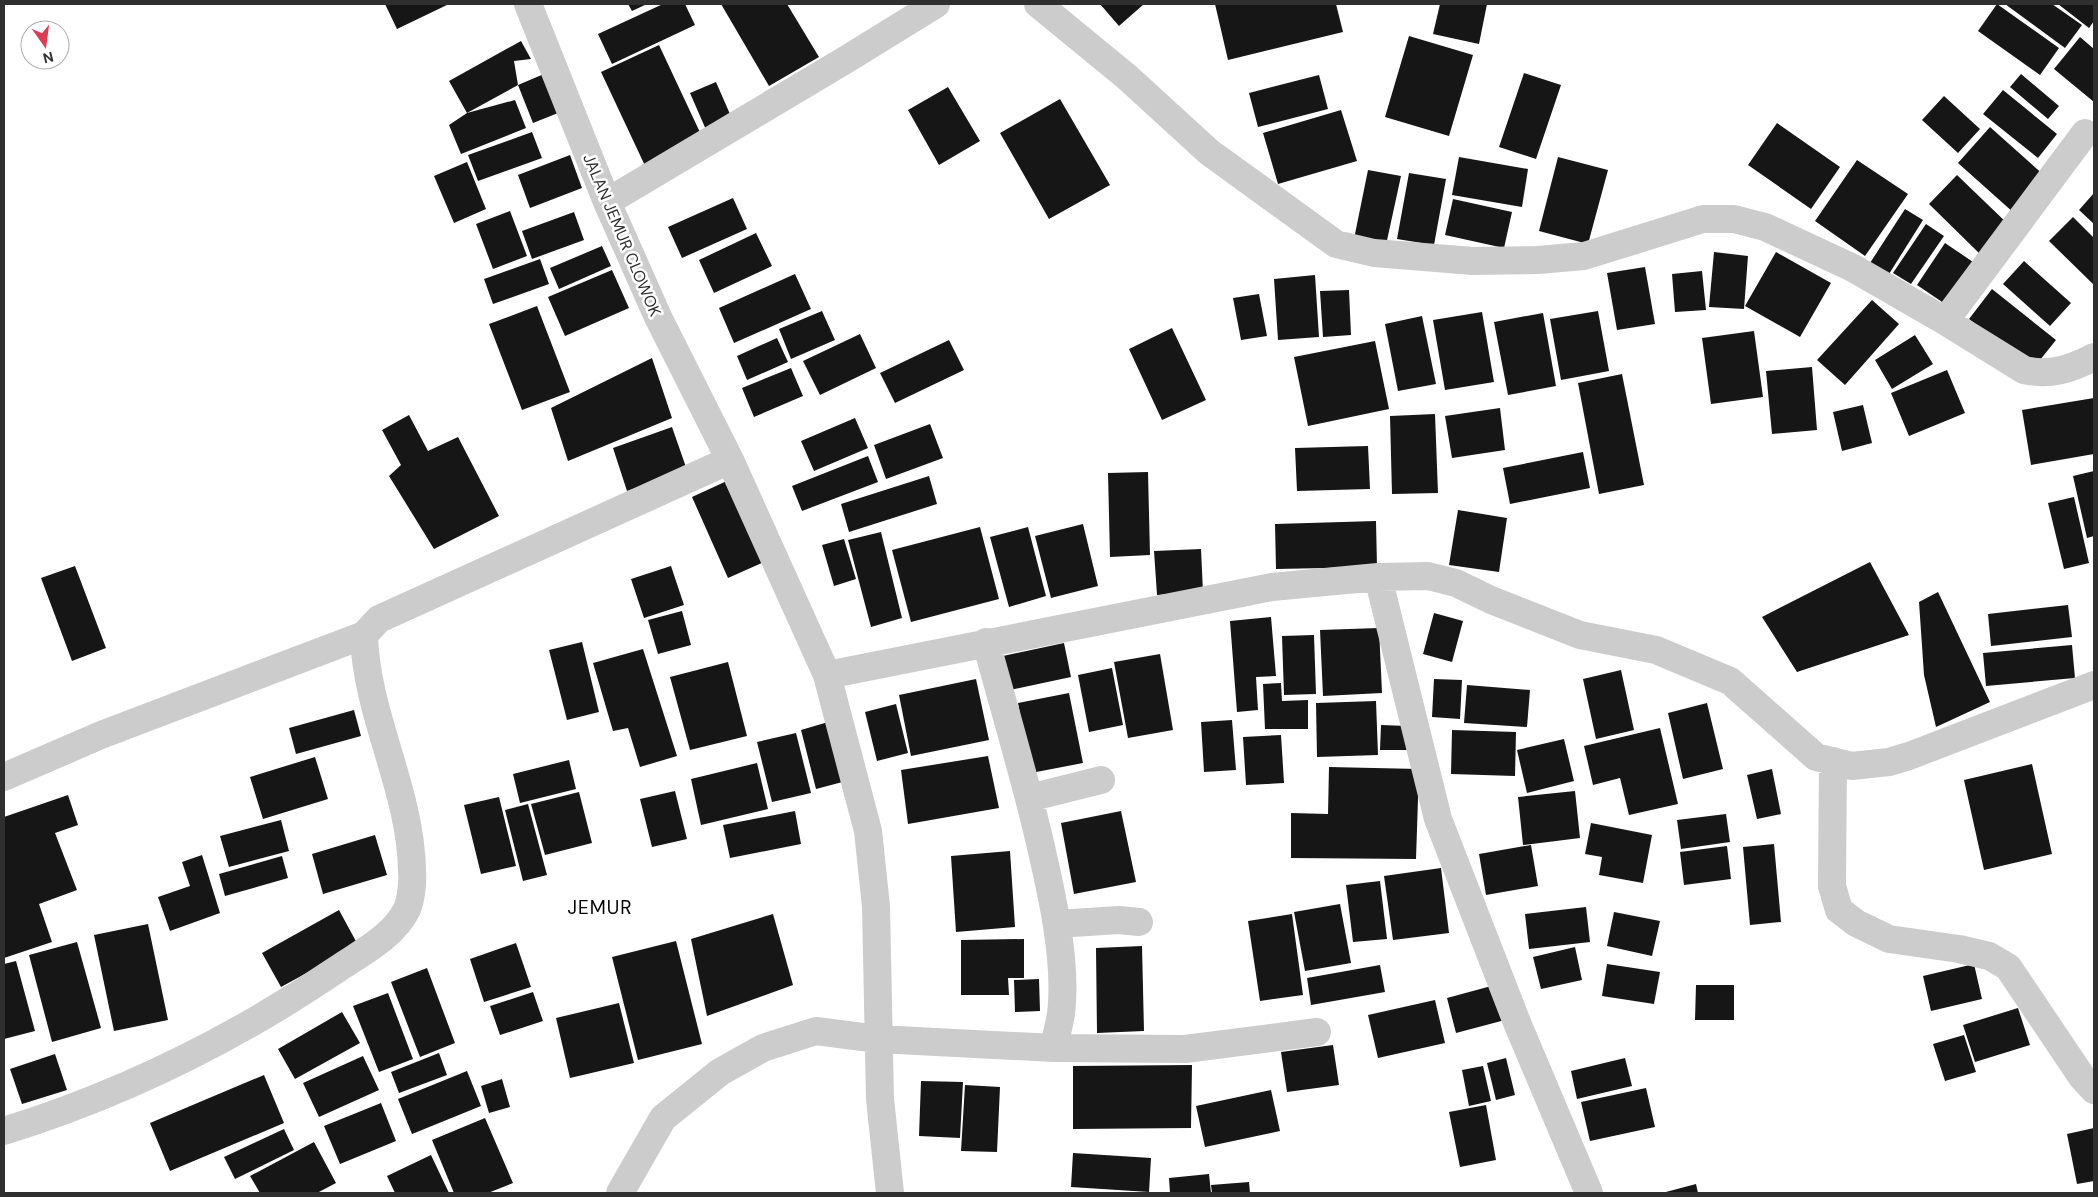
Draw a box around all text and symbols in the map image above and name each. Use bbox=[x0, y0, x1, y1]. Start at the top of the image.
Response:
north arrow bbox=[20, 20, 70, 70]
text: N bbox=[41, 48, 55, 68]
street label: JALAN JEMUR CLOWOK bbox=[578, 150, 666, 320]
district label: JEMUR bbox=[568, 895, 632, 920]

